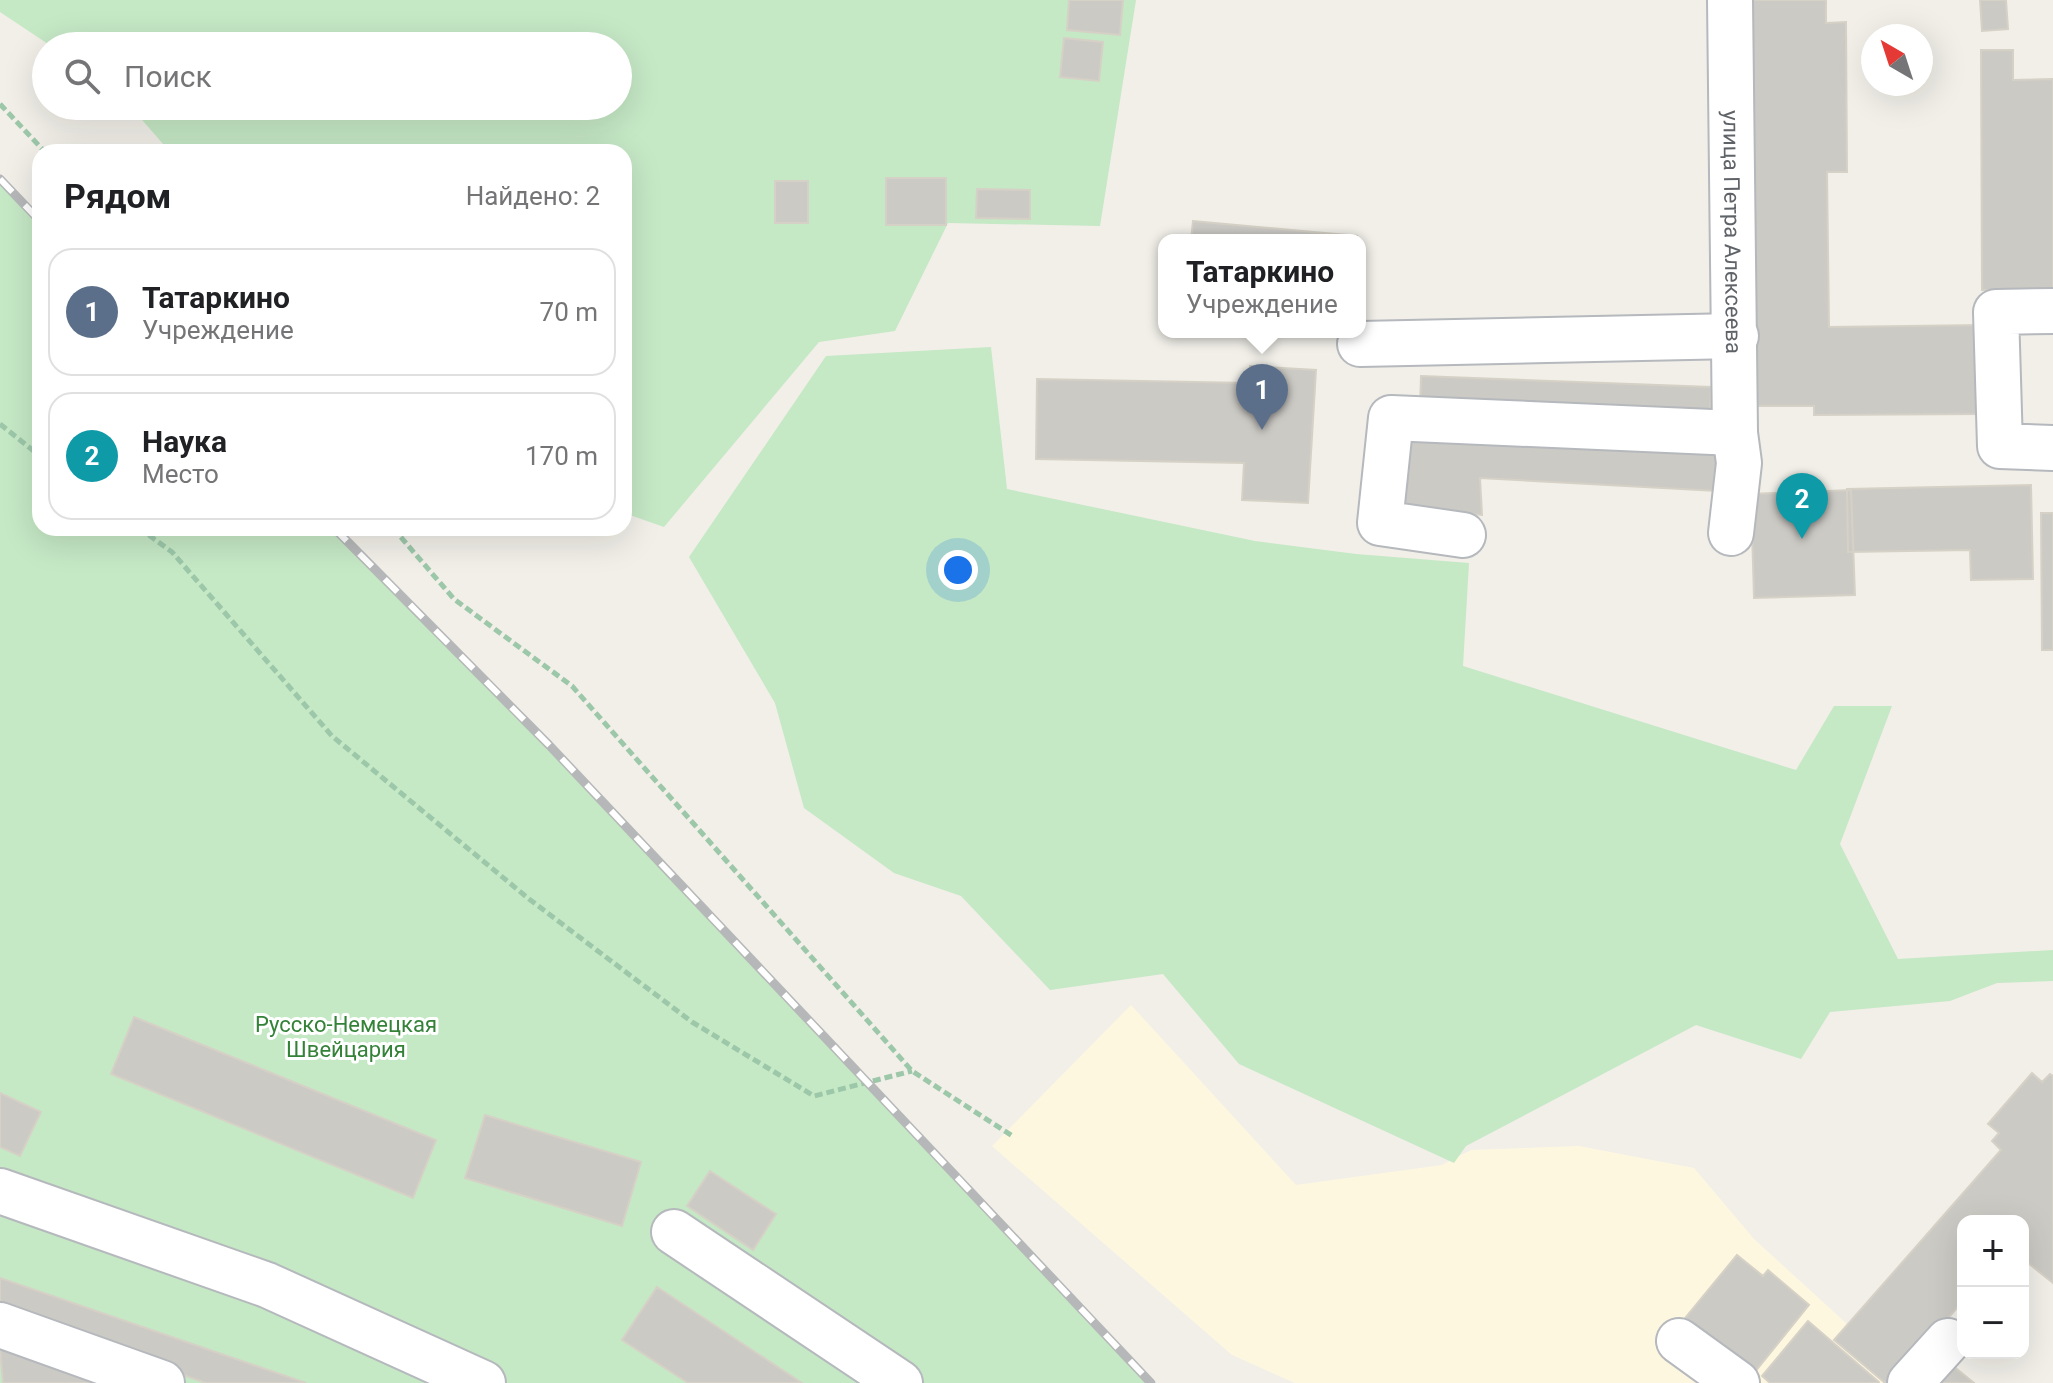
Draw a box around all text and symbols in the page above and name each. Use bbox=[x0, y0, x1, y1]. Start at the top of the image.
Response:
north arrow bbox=[1861, 24, 1933, 96]
search box bbox=[32, 32, 632, 120]
icon: search bbox=[60, 54, 104, 98]
text: Поиск bbox=[124, 59, 212, 94]
street label: улица Петра Алексеева bbox=[1718, 110, 1746, 354]
text: Рядом bbox=[64, 176, 171, 216]
text: Найдено: 2 bbox=[466, 181, 600, 211]
popup bbox=[1158, 234, 1366, 338]
text: Татаркино bbox=[1186, 254, 1334, 289]
text: Татаркино bbox=[142, 280, 290, 315]
text: Учреждение bbox=[1186, 289, 1338, 319]
text: 1 bbox=[85, 297, 99, 327]
text: 70 m bbox=[540, 297, 598, 327]
text: Учреждение bbox=[142, 315, 294, 345]
pin: 1 bbox=[1236, 364, 1288, 430]
text: Наука bbox=[142, 424, 227, 459]
text: 2 bbox=[85, 441, 99, 471]
text: 170 m bbox=[525, 441, 598, 471]
text: Место bbox=[142, 459, 219, 489]
pin: 2 bbox=[1776, 473, 1828, 539]
your location bbox=[938, 550, 978, 590]
park label: Русско-Немецкая Швейцария bbox=[255, 1012, 437, 1062]
map controls bbox=[1957, 1215, 2029, 1359]
button: + bbox=[1957, 1215, 2029, 1287]
button: − bbox=[1957, 1287, 2029, 1359]

